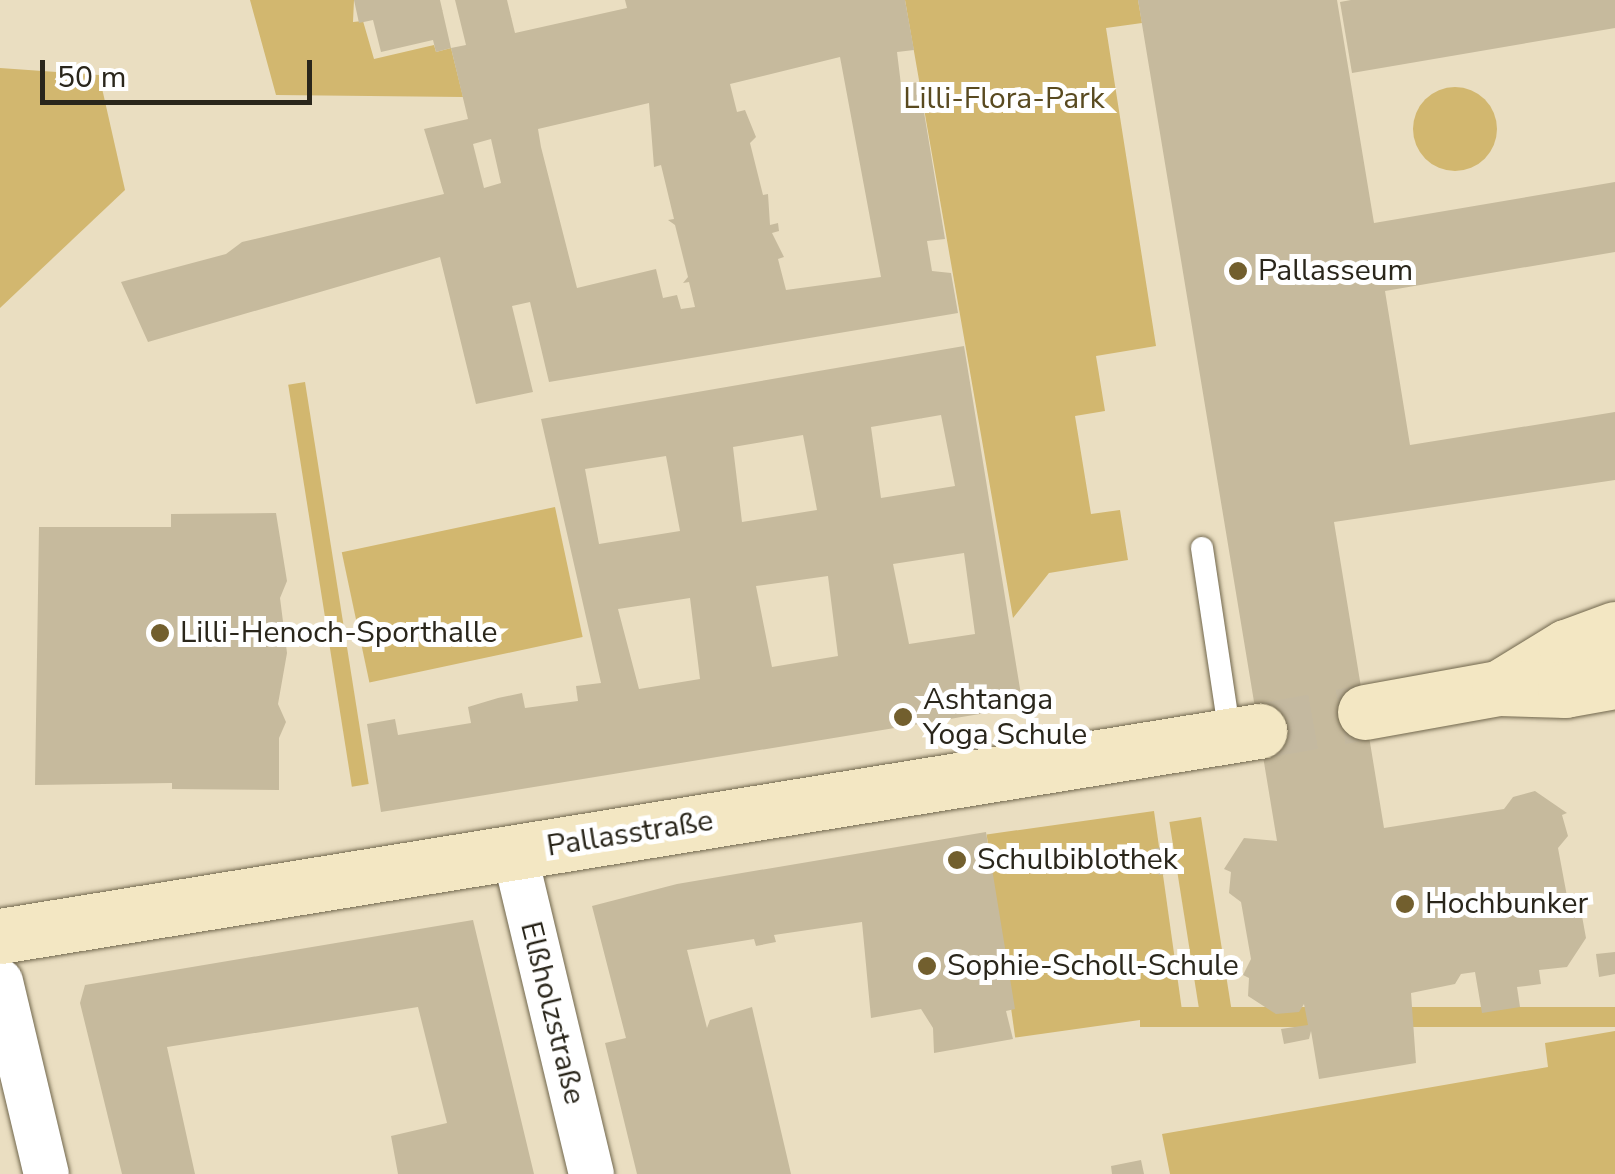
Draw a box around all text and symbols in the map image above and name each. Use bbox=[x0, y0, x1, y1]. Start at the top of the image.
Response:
scale bar bbox=[45, 40, 318, 102]
text: 50 m bbox=[57, 57, 126, 98]
park label: Lilli-Flora-Park bbox=[903, 81, 1105, 117]
place label: Pallasseum bbox=[1258, 253, 1413, 289]
marker: Pallasseum bbox=[1227, 260, 1249, 282]
place label: Lilli-Henoch-Sporthalle bbox=[180, 615, 497, 651]
marker: Lilli-Henoch-Sporthalle bbox=[149, 622, 171, 644]
place label: Ashtanga Yoga Schule bbox=[923, 682, 1087, 752]
marker: Ashtanga Yoga Schule bbox=[892, 706, 914, 728]
street label: Pallasstraße bbox=[544, 803, 716, 865]
place label: Schulbiblothek bbox=[977, 842, 1178, 878]
marker: Schulbiblothek bbox=[946, 849, 968, 871]
place label: Hochbunker bbox=[1425, 886, 1588, 922]
marker: Hochbunker bbox=[1394, 893, 1416, 915]
street label: Elßholzstraße bbox=[512, 918, 592, 1108]
place label: Sophie-Scholl-Schule bbox=[947, 948, 1239, 984]
marker: Sophie-Scholl-Schule bbox=[916, 955, 938, 977]

